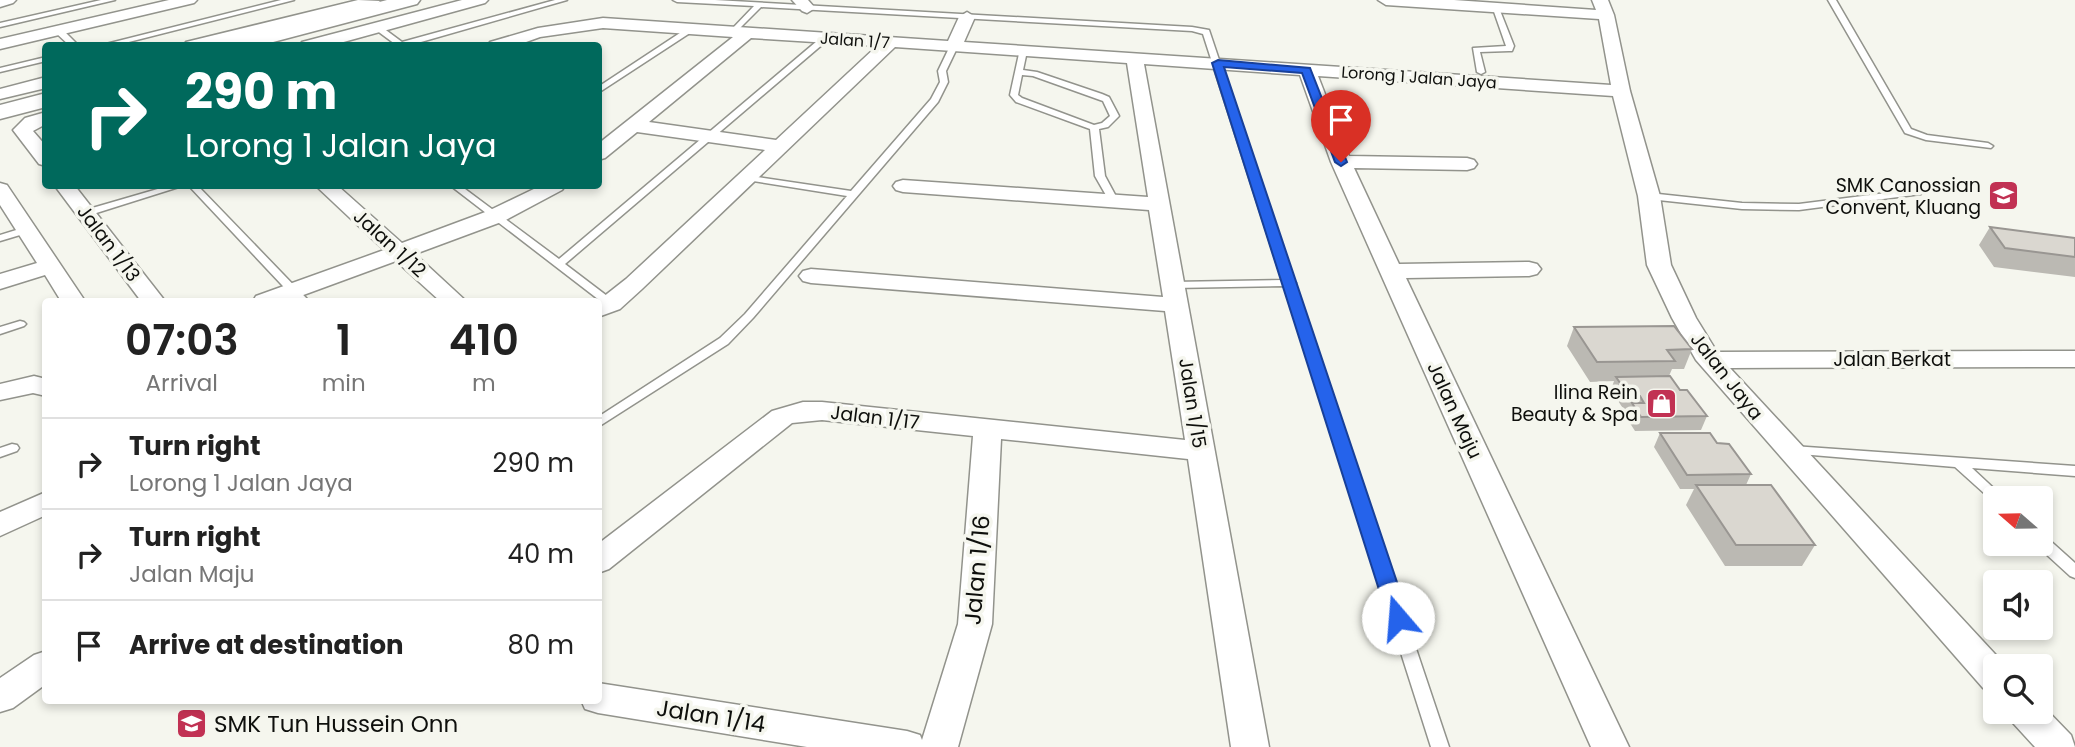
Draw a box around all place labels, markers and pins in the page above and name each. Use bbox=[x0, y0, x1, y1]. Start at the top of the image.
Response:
pin bbox=[1311, 90, 1371, 162]
place label: SMK Canossian Convent, Kluang bbox=[1826, 172, 1981, 221]
school or university icon: SMK Canossian Convent, Kluang bbox=[1987, 179, 2021, 213]
place label: Ilina Rein Beauty & Spa bbox=[1511, 379, 1638, 428]
shop icon: Ilina Rein Beauty & Spa bbox=[1644, 386, 1678, 420]
school or university icon: SMK Tun Hussein Onn bbox=[174, 707, 208, 741]
place label: SMK Tun Hussein Onn bbox=[214, 708, 458, 740]

